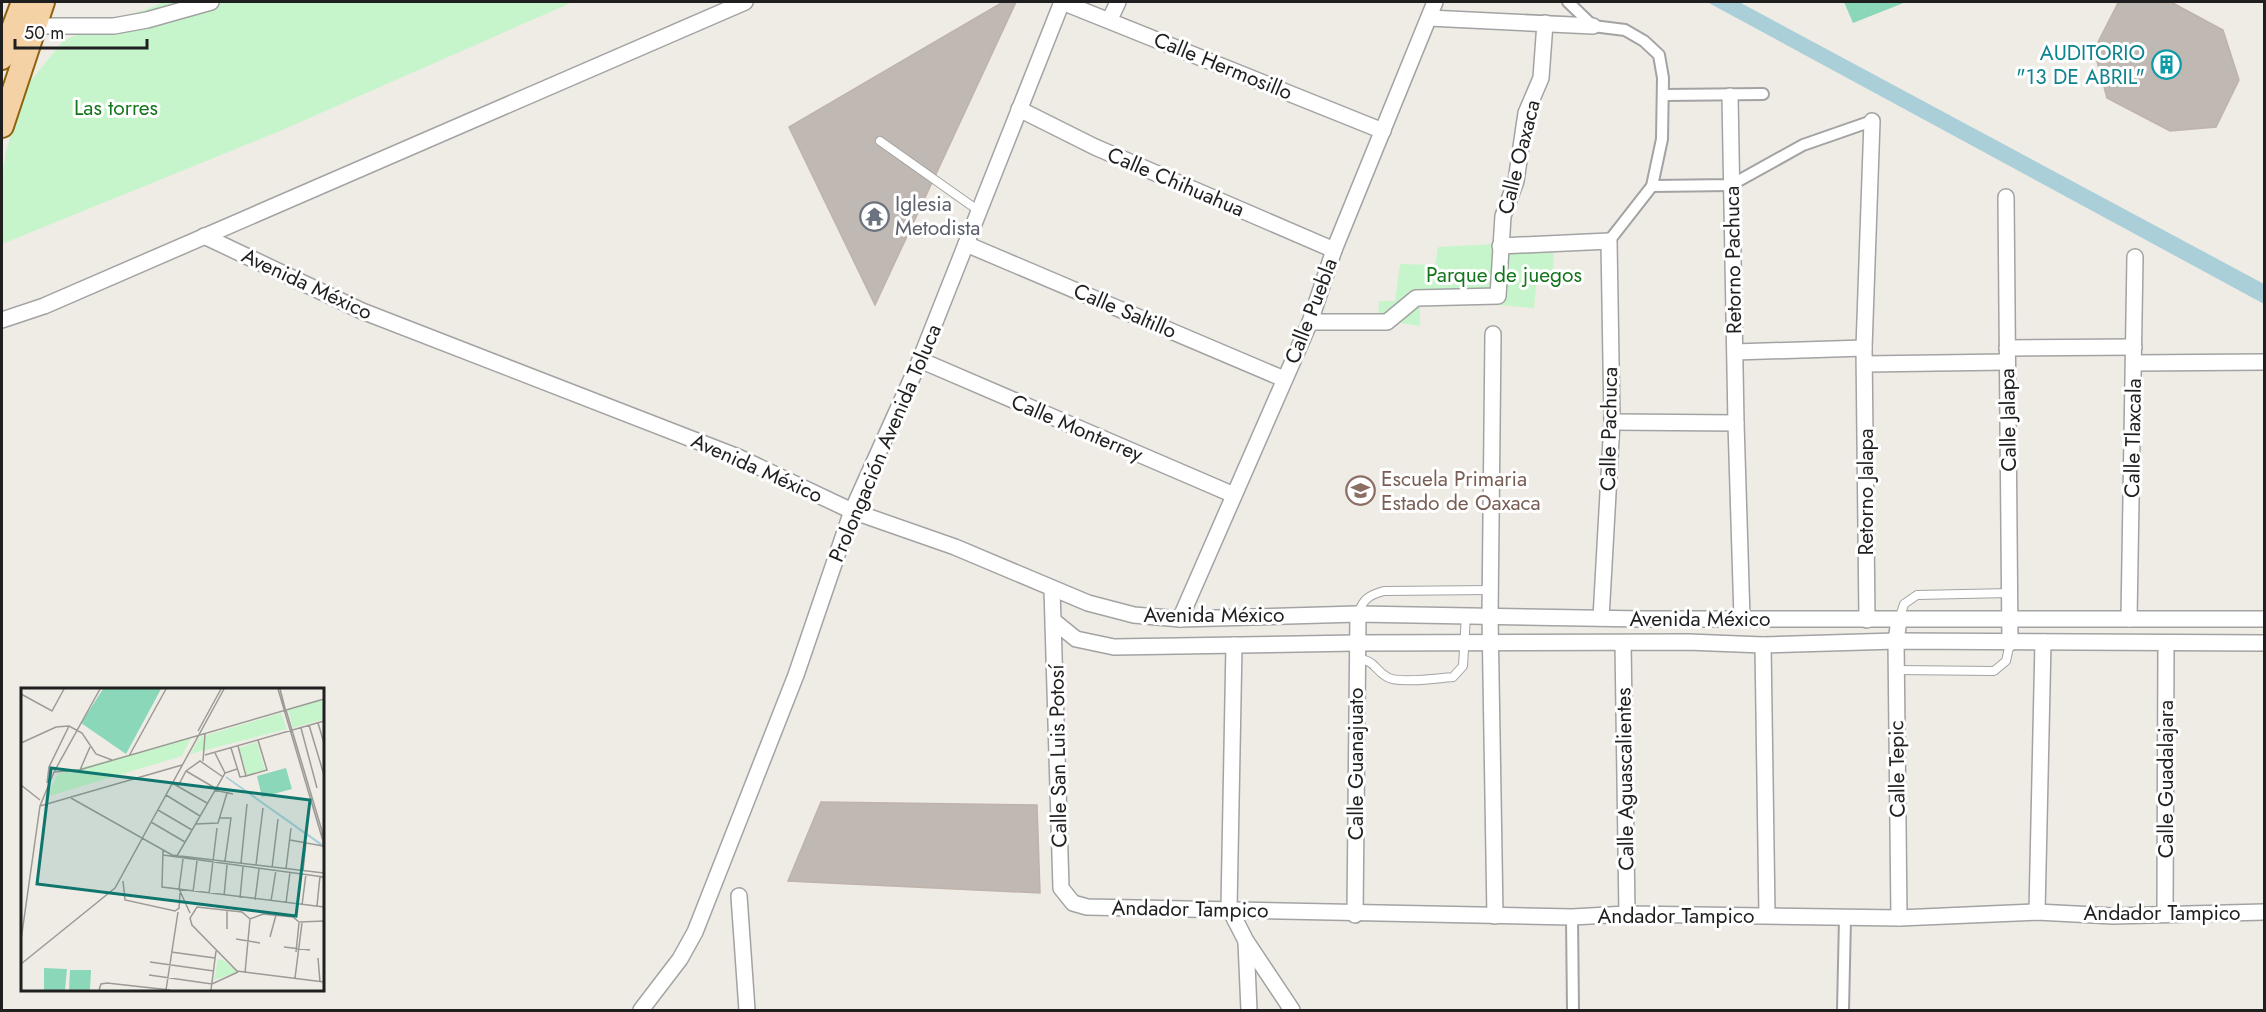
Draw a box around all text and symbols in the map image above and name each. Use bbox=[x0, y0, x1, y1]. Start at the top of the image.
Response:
scale bar bbox=[15, 12, 147, 50]
text: 50 m bbox=[24, 20, 64, 46]
street label: Calle Hermosillo bbox=[1149, 25, 1297, 107]
place label: AUDITORIO "13 DE ABRIL" bbox=[2016, 38, 2145, 92]
building icon: AUDITORIO "13 DE ABRIL" bbox=[2150, 49, 2182, 81]
park label: Las torres bbox=[74, 93, 158, 123]
street label: Calle Oaxaca bbox=[1490, 97, 1548, 217]
street label: Calle Chihuahua bbox=[1103, 140, 1249, 224]
street label: Retorno Pachuca bbox=[1717, 186, 1749, 334]
place label: Iglesia Metodista bbox=[895, 189, 980, 243]
temple icon: Iglesia Metodista bbox=[858, 200, 890, 232]
street label: Avenida México bbox=[237, 241, 377, 327]
street label: Calle Puebla bbox=[1277, 254, 1345, 368]
park label: Parque de juegos bbox=[1426, 260, 1582, 290]
street label: Calle Saltillo bbox=[1069, 276, 1181, 346]
street label: Prolongación Avenida Toluca bbox=[821, 319, 949, 567]
street label: Calle Pachuca bbox=[1593, 367, 1625, 491]
street label: Calle Jalapa bbox=[1992, 368, 2024, 472]
street label: Calle Tlaxcala bbox=[2117, 378, 2149, 498]
street label: Calle Monterrey bbox=[1006, 387, 1148, 470]
street label: Avenida México bbox=[686, 426, 828, 510]
street label: Retorno Jalapa bbox=[1851, 428, 1881, 556]
place label: Escuela Primaria Estado de Oaxaca bbox=[1381, 464, 1541, 518]
school or university icon: Escuela Primaria Estado de Oaxaca bbox=[1344, 475, 1376, 507]
street label: Avenida México bbox=[1143, 600, 1285, 630]
street label: Avenida México bbox=[1629, 604, 1771, 634]
street label: Calle San Luis Potosí bbox=[1041, 663, 1075, 848]
street label: Calle Aguascalientes bbox=[1608, 687, 1642, 871]
inset map bbox=[21, 688, 324, 991]
street label: Calle Guanajuato bbox=[1341, 688, 1371, 840]
street label: Calle Guadalajara bbox=[2151, 700, 2181, 858]
street label: Calle Tepic bbox=[1881, 720, 1913, 818]
street label: Andador Tampico bbox=[1111, 893, 1269, 925]
street label: Andador Tampico bbox=[2084, 898, 2240, 928]
street label: Andador Tampico bbox=[1598, 901, 1754, 931]

